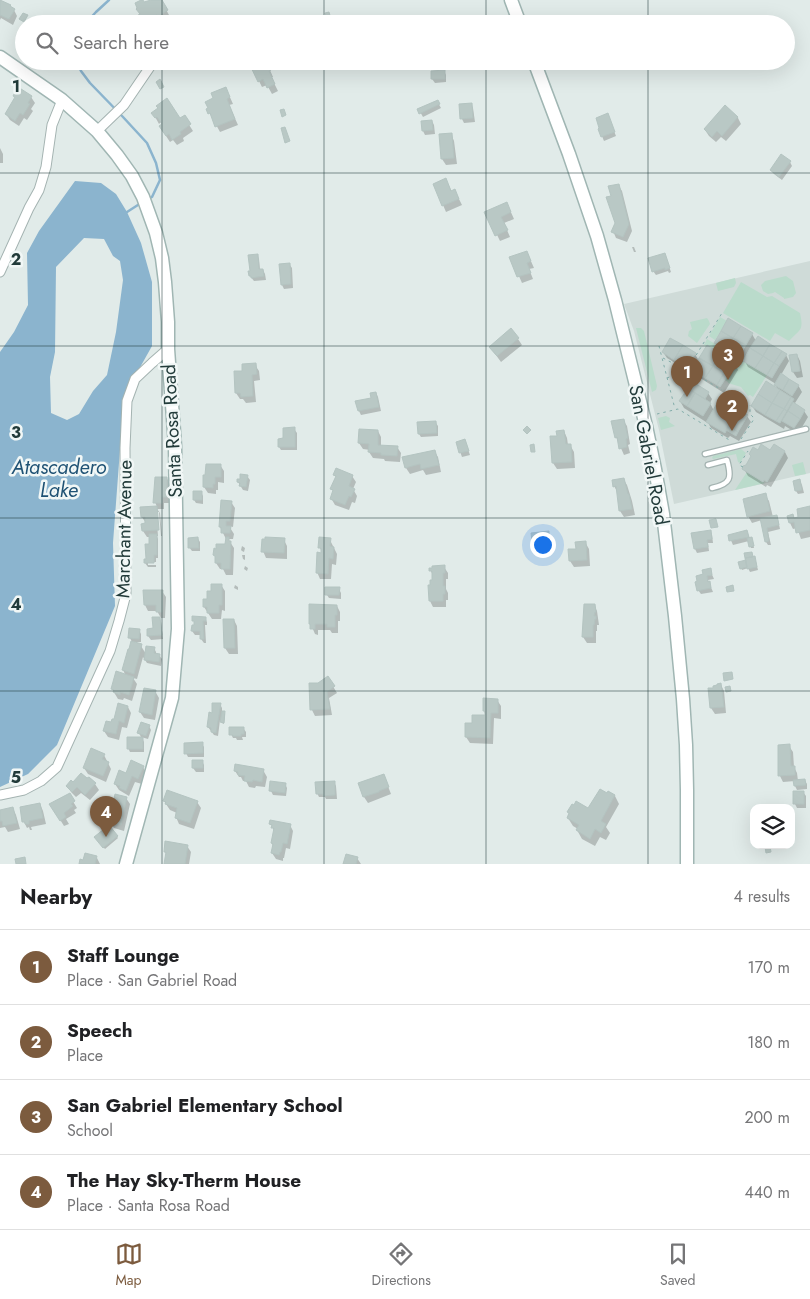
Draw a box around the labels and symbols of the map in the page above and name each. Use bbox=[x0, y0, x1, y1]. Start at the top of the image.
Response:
text: 1 bbox=[12, 75, 20, 98]
text: 2 bbox=[11, 248, 21, 271]
pin: 3 bbox=[712, 339, 744, 380]
pin: 1 bbox=[671, 356, 703, 397]
street label: Santa Rosa Road bbox=[155, 364, 189, 498]
street label: San Gabriel Road bbox=[622, 383, 676, 527]
pin: 2 bbox=[716, 390, 748, 431]
text: 3 bbox=[11, 421, 21, 444]
water label: Atascadero Lake bbox=[11, 453, 107, 505]
street label: Marchant Avenue bbox=[109, 459, 139, 598]
your location bbox=[530, 532, 556, 558]
text: 4 bbox=[10, 593, 22, 616]
text: 5 bbox=[11, 766, 21, 789]
pin: 4 bbox=[90, 796, 122, 837]

